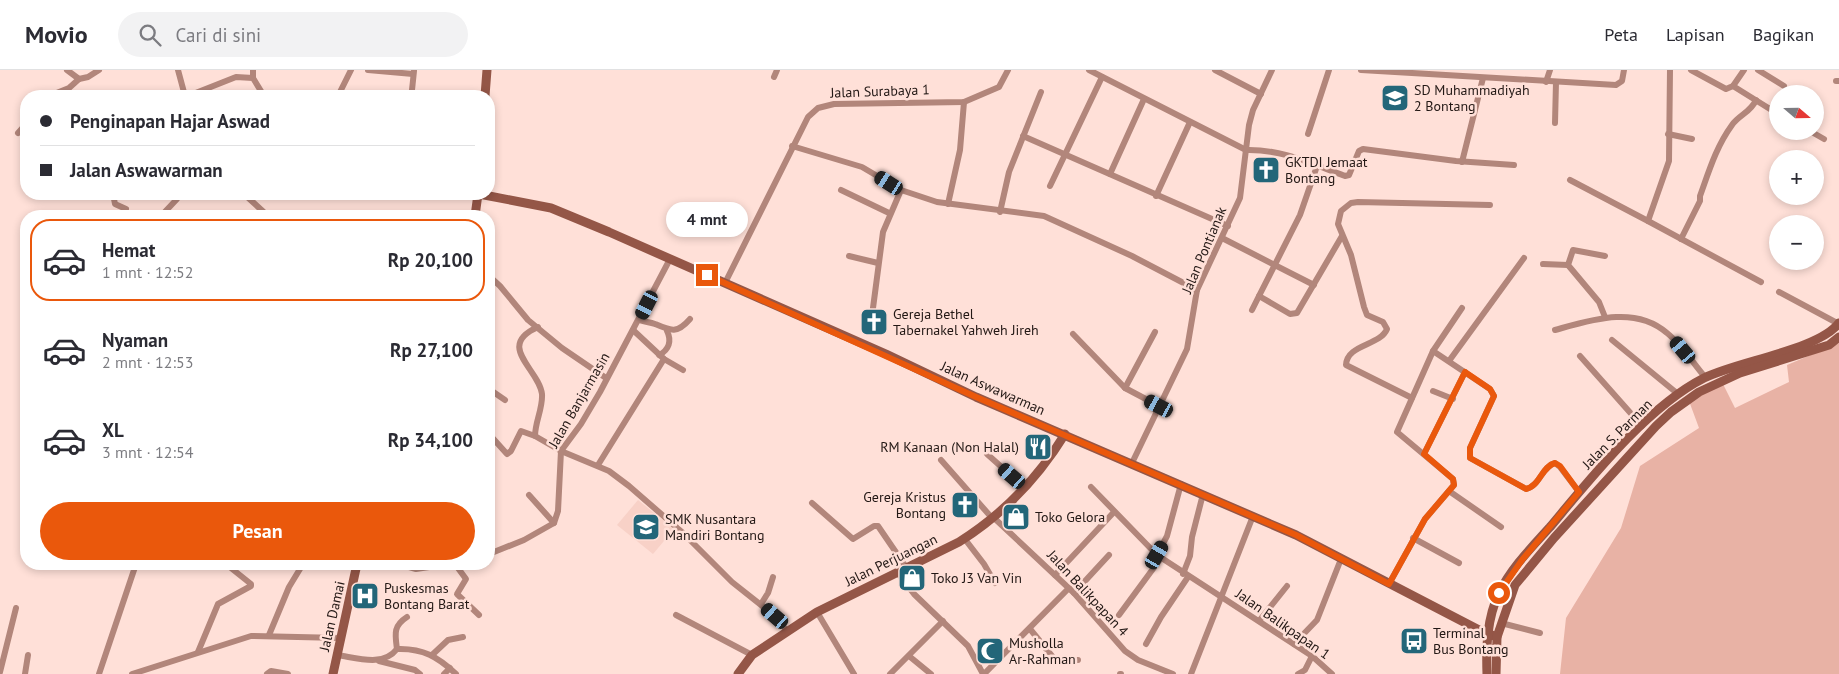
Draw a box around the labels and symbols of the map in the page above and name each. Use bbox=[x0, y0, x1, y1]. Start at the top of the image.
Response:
street label: Jalan Surabaya 1 bbox=[829, 80, 930, 102]
place label: SD Muhammadiyah 2 Bontang bbox=[1414, 81, 1530, 115]
school or university icon: SD Muhammadiyah 2 Bontang bbox=[1380, 83, 1410, 113]
north arrow bbox=[1769, 85, 1824, 140]
place label: GKTDI Jemaat Bontang bbox=[1285, 153, 1368, 187]
church icon: GKTDI Jemaat Bontang bbox=[1251, 155, 1281, 185]
car bbox=[872, 169, 905, 197]
callout: 4 mnt bbox=[666, 202, 748, 238]
street label: Jalan Pontianak bbox=[1177, 204, 1231, 297]
route end bbox=[696, 264, 718, 286]
car bbox=[633, 288, 660, 322]
place label: Gereja Bethel Tabernakel Yahweh Jireh bbox=[893, 305, 1039, 339]
church icon: Gereja Bethel Tabernakel Yahweh Jireh bbox=[859, 307, 889, 337]
car bbox=[1667, 334, 1698, 366]
street label: Jalan Banjarmasin bbox=[544, 349, 614, 452]
street label: Jalan Aswawarman bbox=[937, 357, 1048, 419]
car bbox=[1142, 392, 1175, 420]
street label: Jalan S. Parman bbox=[1578, 395, 1656, 473]
restaurant icon: RM Kanaan (Non Halal) bbox=[1023, 432, 1053, 462]
place label: RM Kanaan (Non Halal) bbox=[880, 438, 1019, 456]
car bbox=[995, 460, 1028, 492]
place label: Gereja Kristus Bontang bbox=[863, 488, 946, 522]
church icon: Gereja Kristus Bontang bbox=[950, 490, 980, 520]
shop icon: Toko Gelora bbox=[1001, 502, 1031, 532]
place label: Toko Gelora bbox=[1035, 508, 1105, 526]
place label: SMK Nusantara Mandiri Bontang bbox=[665, 510, 764, 544]
school or university icon: SMK Nusantara Mandiri Bontang bbox=[631, 512, 661, 542]
street label: Jalan Perjuangan bbox=[841, 530, 940, 591]
car bbox=[1143, 538, 1170, 572]
street label: Jalan Balikpapan 4 bbox=[1043, 545, 1133, 640]
shop icon: Toko J3 Van Vin bbox=[897, 563, 927, 593]
place label: Toko J3 Van Vin bbox=[931, 569, 1022, 587]
street label: Jalan Damai bbox=[315, 579, 349, 654]
place label: Puskesmas Bontang Barat bbox=[384, 579, 470, 613]
hospital icon: Puskesmas Bontang Barat bbox=[350, 581, 380, 611]
route start bbox=[1488, 582, 1510, 604]
street label: Jalan Balikpapan 1 bbox=[1231, 584, 1334, 663]
car bbox=[758, 600, 791, 632]
place label: Terminal Bus Bontang bbox=[1433, 624, 1509, 658]
bus stop icon: Terminal Bus Bontang bbox=[1399, 626, 1429, 656]
place label: Musholla Ar-Rahman bbox=[1009, 634, 1076, 668]
mosque icon: Musholla Ar-Rahman bbox=[975, 636, 1005, 666]

